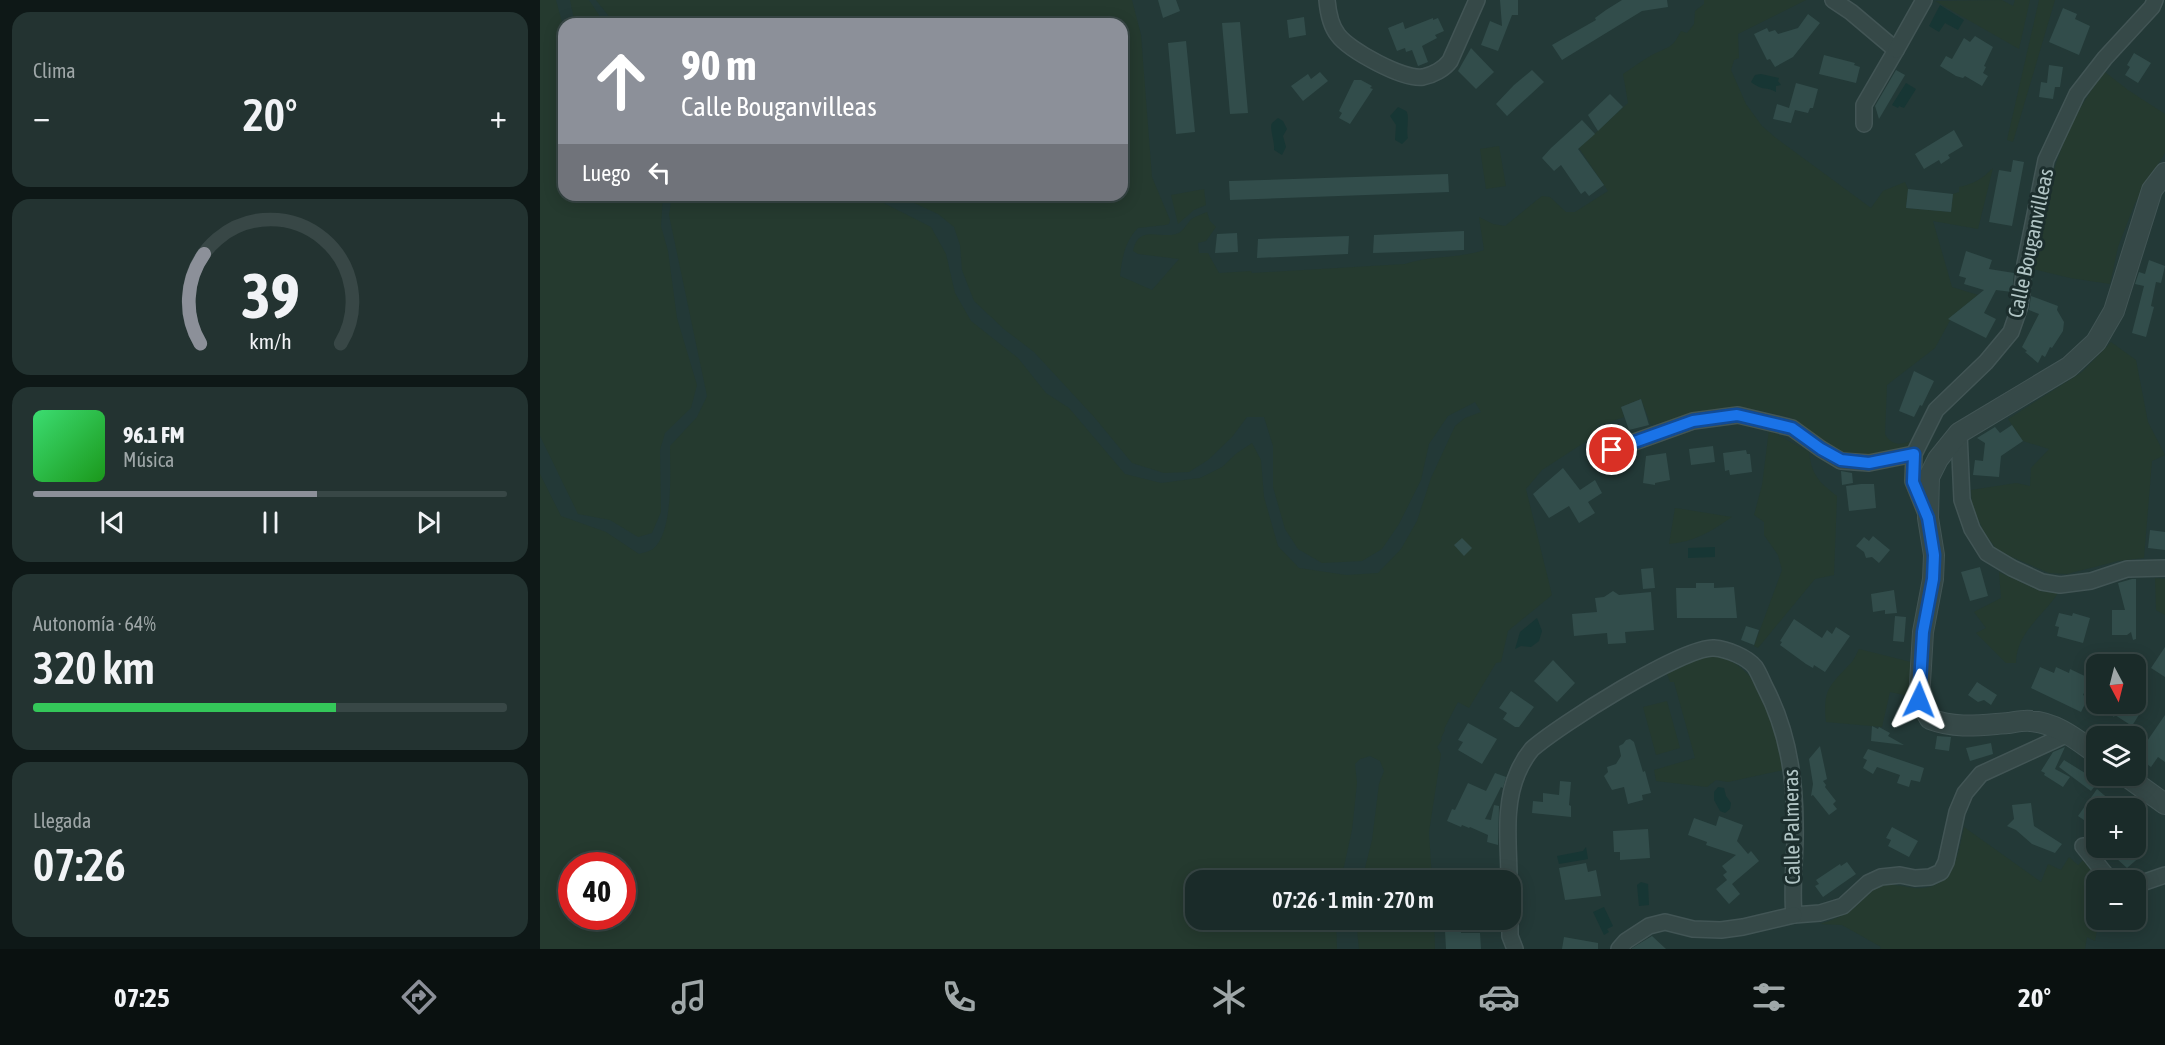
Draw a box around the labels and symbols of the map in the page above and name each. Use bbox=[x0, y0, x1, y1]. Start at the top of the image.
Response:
street label: Calle Bouganvilleas bbox=[2002, 166, 2058, 320]
pin bbox=[1586, 424, 1637, 475]
north arrow bbox=[2086, 654, 2146, 714]
position arrow bbox=[1887, 668, 1951, 732]
street label: Calle Palmeras bbox=[1778, 769, 1804, 885]
speed limit sign: 40 bbox=[558, 852, 636, 930]

